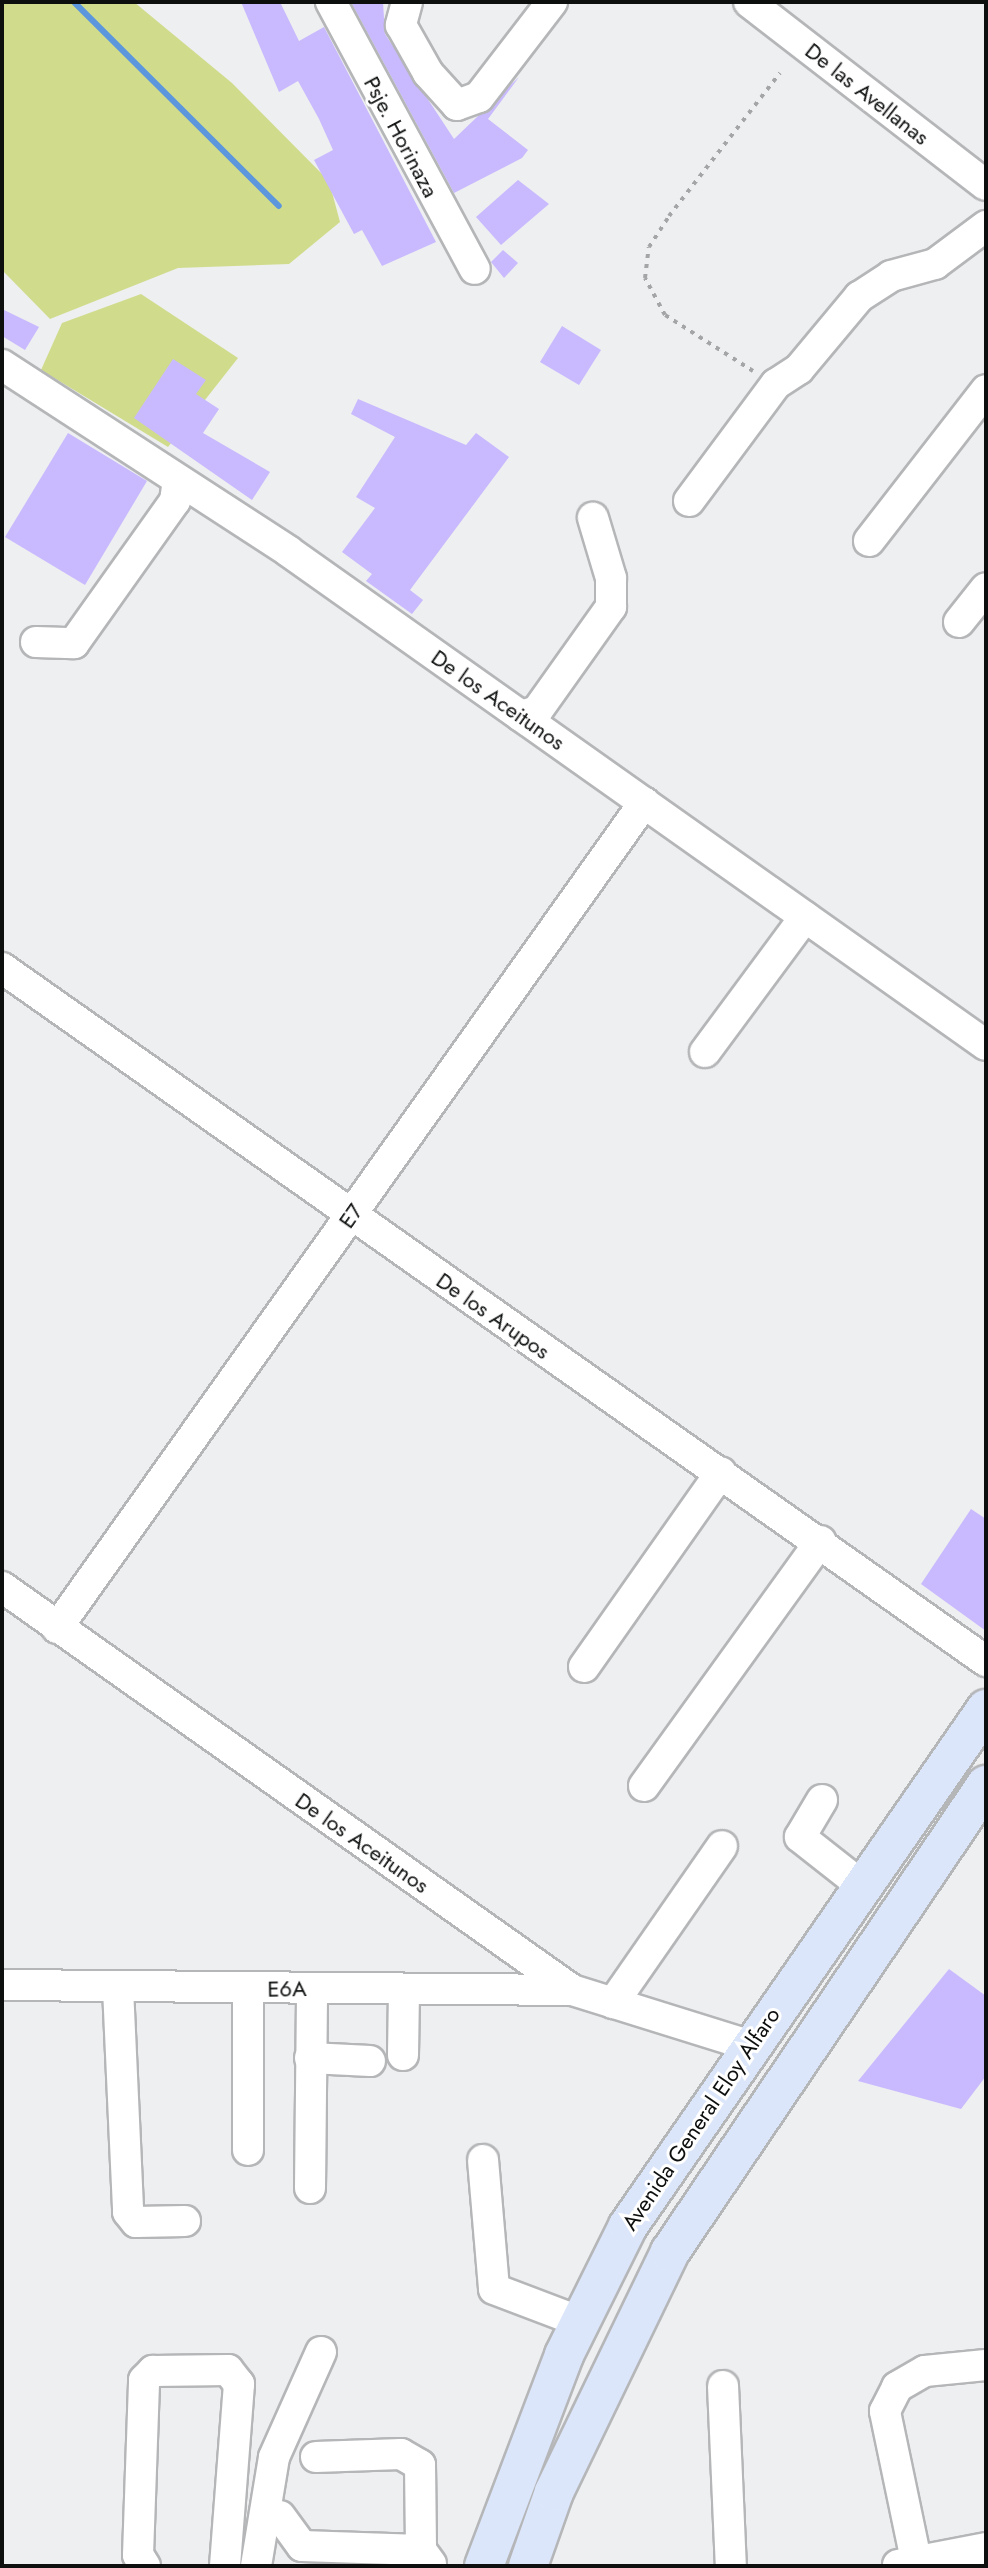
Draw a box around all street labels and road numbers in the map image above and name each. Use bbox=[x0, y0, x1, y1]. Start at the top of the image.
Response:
street label: De las Avellanas bbox=[800, 37, 934, 151]
street label: Psje. Horinaza bbox=[358, 72, 444, 202]
street label: De los Aceitunos bbox=[426, 644, 570, 756]
street label: E7 bbox=[333, 1199, 369, 1233]
street label: De los Arupos bbox=[431, 1267, 555, 1365]
street label: De los Aceitunos bbox=[290, 1787, 434, 1899]
street label: E6A bbox=[267, 1975, 307, 2003]
street label: Avenida General Eloy Alfaro bbox=[617, 2003, 785, 2235]

